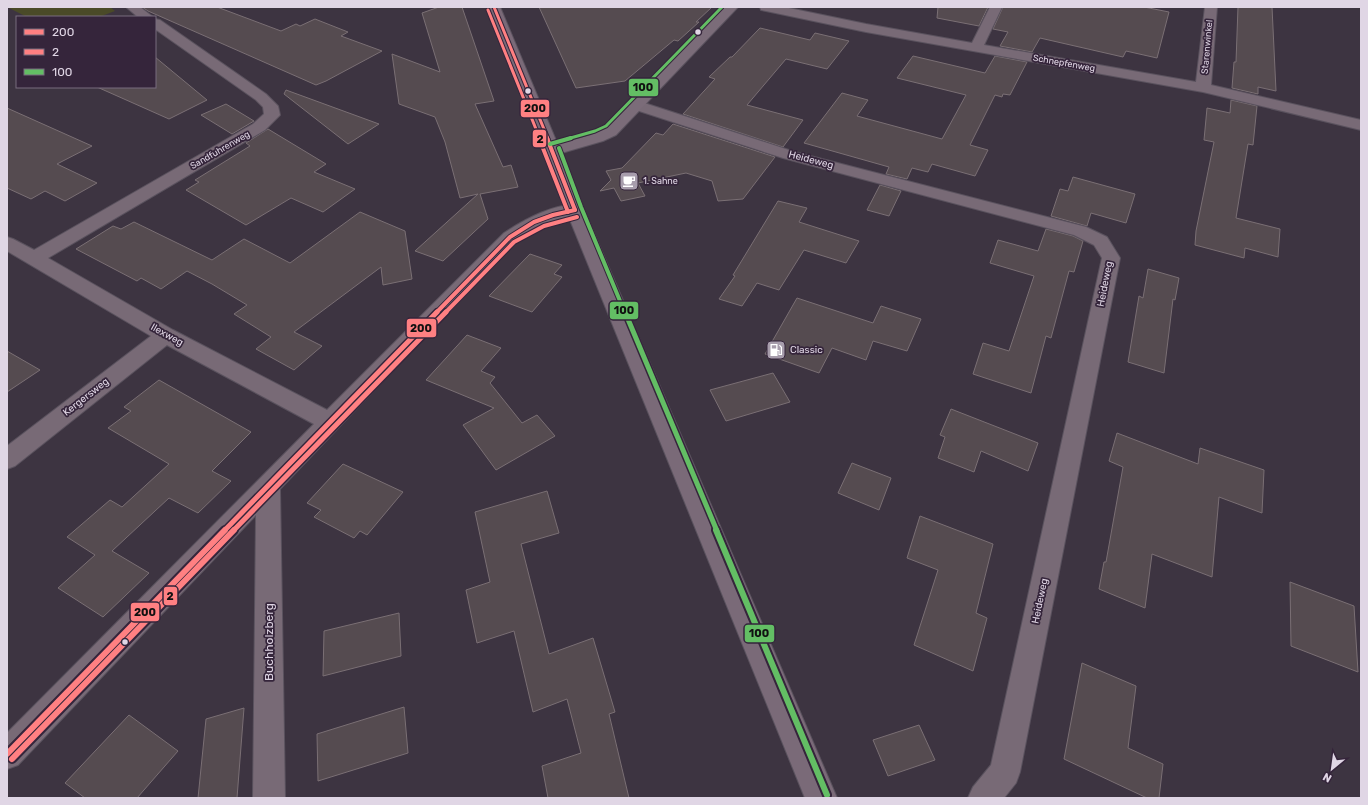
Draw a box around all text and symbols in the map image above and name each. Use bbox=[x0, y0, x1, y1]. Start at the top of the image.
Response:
legend bbox=[16, 16, 156, 88]
street label: Starenwinkel bbox=[1200, 19, 1214, 75]
text: 200 bbox=[52, 25, 74, 39]
unlabelled marker bbox=[693, 27, 703, 37]
text: 2 bbox=[52, 45, 59, 59]
street label: Schnepfenweg bbox=[1032, 53, 1096, 73]
text: 100 bbox=[52, 65, 72, 79]
line badge: 100 bbox=[628, 78, 659, 97]
text: 100 bbox=[633, 81, 653, 94]
unlabelled marker bbox=[523, 86, 533, 96]
line badge: 200 bbox=[520, 99, 550, 118]
text: 200 bbox=[524, 102, 546, 115]
street label: Sandfuhrenweg bbox=[188, 129, 252, 171]
line badge: 2 bbox=[532, 129, 547, 148]
text: 2 bbox=[536, 133, 544, 146]
street label: Heideweg bbox=[787, 148, 835, 172]
cafe icon: 1. Sahne bbox=[618, 170, 640, 192]
place label: 1. Sahne bbox=[643, 176, 678, 186]
street label: Heideweg bbox=[1095, 260, 1115, 308]
line badge: 100 bbox=[609, 301, 639, 320]
text: 100 bbox=[614, 304, 634, 317]
line badge: 200 bbox=[406, 318, 437, 338]
street label: Ilexweg bbox=[149, 321, 185, 349]
text: 200 bbox=[410, 322, 432, 335]
fuel station icon: Classic bbox=[765, 339, 787, 361]
place label: Classic bbox=[790, 344, 823, 356]
street label: Kergersweg bbox=[61, 375, 111, 419]
street label: Heideweg bbox=[1029, 577, 1051, 625]
line badge: 2 bbox=[163, 586, 178, 606]
text: 2 bbox=[166, 590, 174, 603]
line badge: 200 bbox=[130, 602, 160, 622]
street label: Buchholzberg bbox=[262, 603, 276, 681]
text: 200 bbox=[134, 606, 156, 619]
line badge: 100 bbox=[744, 624, 775, 643]
text: 100 bbox=[749, 627, 769, 640]
unlabelled marker bbox=[120, 637, 130, 647]
north arrow bbox=[1312, 749, 1352, 789]
text: N bbox=[1321, 770, 1334, 785]

